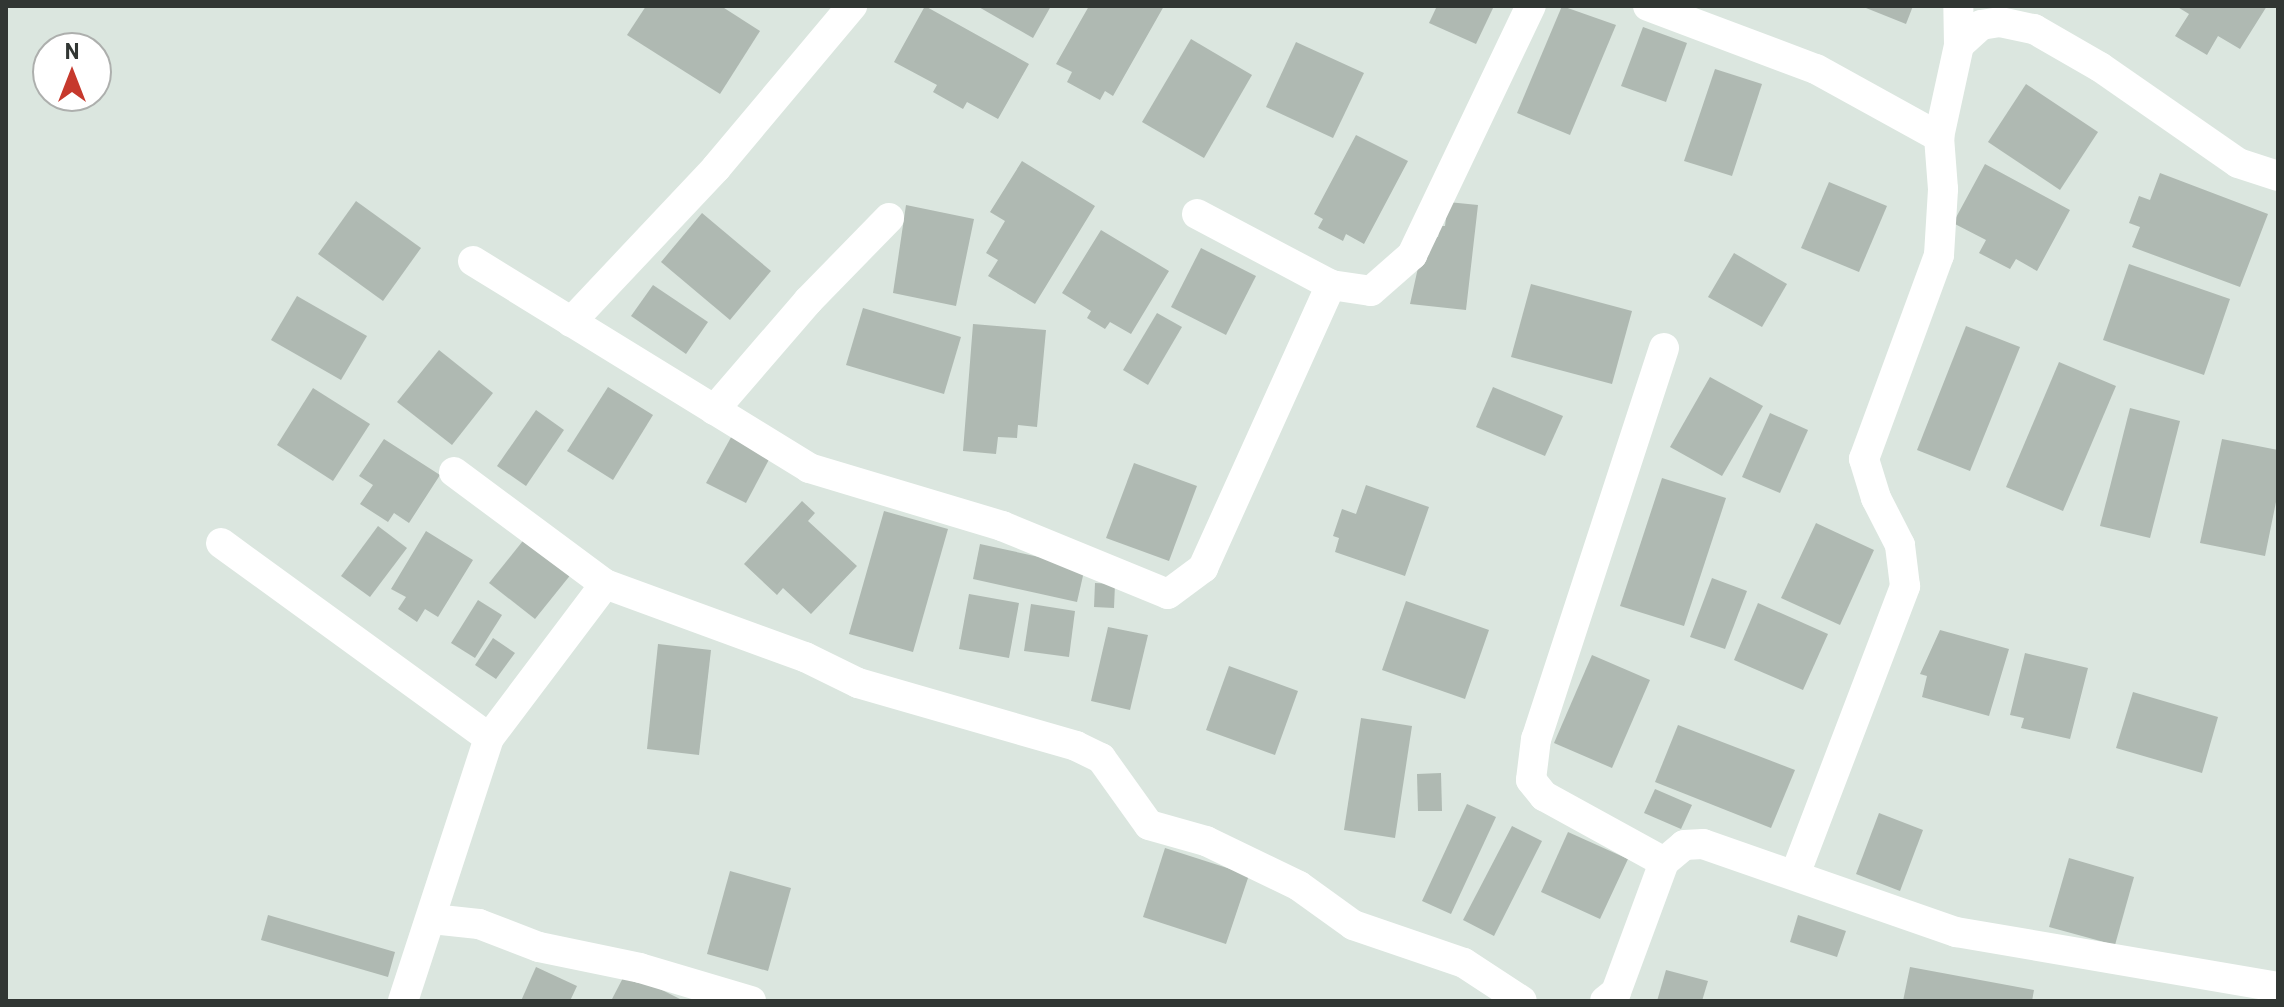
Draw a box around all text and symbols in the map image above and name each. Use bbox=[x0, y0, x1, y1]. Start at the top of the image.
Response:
north arrow bbox=[32, 32, 112, 112]
text: N bbox=[65, 37, 79, 63]

